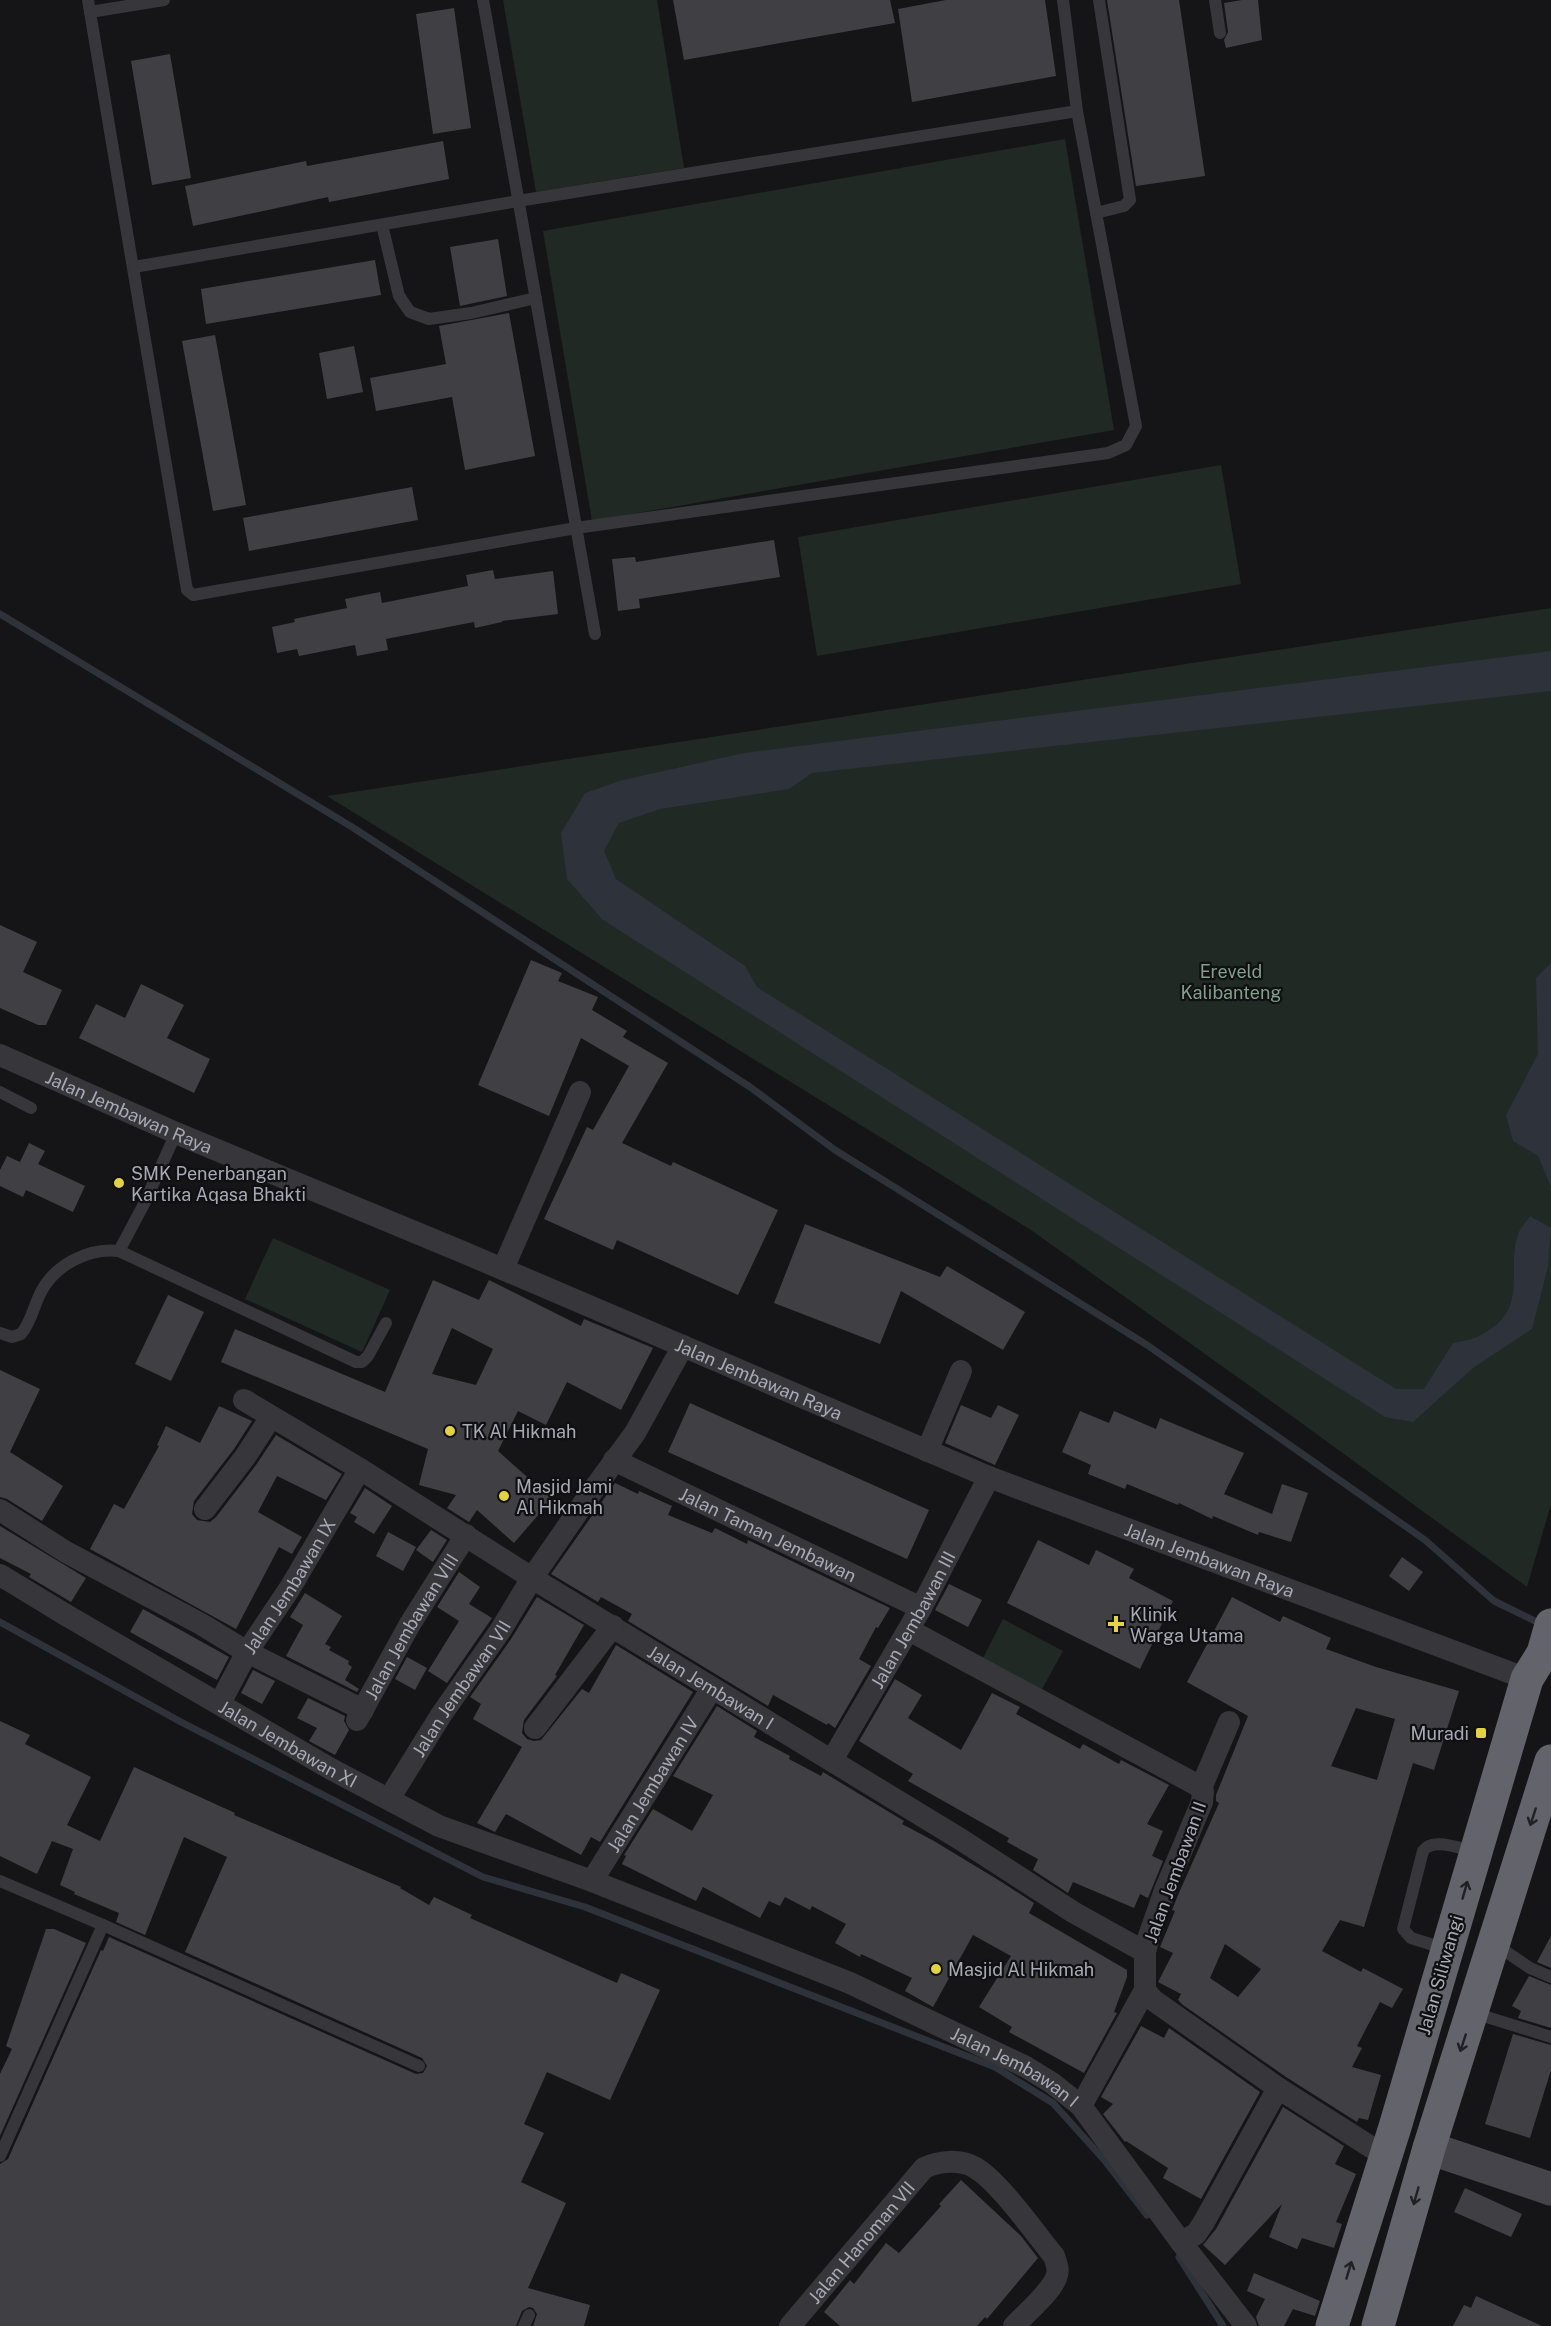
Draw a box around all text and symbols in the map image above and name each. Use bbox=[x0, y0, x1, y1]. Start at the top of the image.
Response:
park label: Ereveld Kalibanteng bbox=[1180, 961, 1282, 1003]
street label: Jalan Jembawan Raya bbox=[42, 1066, 215, 1157]
place label: SMK Penerbangan Kartika Aqasa Bhakti bbox=[131, 1163, 306, 1205]
marker: SMK Penerbangan Kartika Aqasa Bhakti bbox=[112, 1176, 126, 1190]
street label: Jalan Jembawan Raya bbox=[672, 1334, 846, 1424]
place label: TK Al Hikmah bbox=[462, 1421, 576, 1442]
marker: TK Al Hikmah bbox=[443, 1424, 457, 1438]
place label: Masjid Jami Al Hikmah bbox=[516, 1476, 612, 1518]
street label: Jalan Taman Jembawan bbox=[676, 1483, 860, 1586]
marker: Masjid Jami Al Hikmah bbox=[497, 1489, 511, 1503]
street label: Jalan Jembawan IX bbox=[238, 1514, 339, 1658]
street label: Jalan Jembawan Raya bbox=[1122, 1518, 1297, 1601]
street label: Jalan Jembawan III bbox=[866, 1547, 959, 1692]
street label: Jalan Jembawan VIII bbox=[360, 1550, 462, 1704]
place label: Klinik Warga Utama bbox=[1130, 1604, 1244, 1646]
marker: Klinik Warga Utama bbox=[1107, 1615, 1125, 1633]
street label: Jalan Jembawan VII bbox=[407, 1616, 515, 1762]
street label: Jalan Jembawan I bbox=[644, 1641, 778, 1733]
street label: Jalan Jembawan XI bbox=[215, 1696, 361, 1792]
street label: Jalan Jembawan IV bbox=[602, 1712, 702, 1856]
place label: Muradi bbox=[1411, 1723, 1469, 1744]
marker: Muradi bbox=[1474, 1726, 1488, 1740]
street label: Jalan Jembawan II bbox=[1140, 1798, 1210, 1946]
one-way arrow bbox=[1527, 1807, 1538, 1826]
one-way arrow bbox=[1460, 1881, 1471, 1900]
street label: Jalan Siliwangi bbox=[1413, 1913, 1467, 2037]
place label: Masjid Al Hikmah bbox=[948, 1959, 1094, 1980]
marker: Masjid Al Hikmah bbox=[929, 1962, 943, 1976]
street label: Jalan Jembawan I bbox=[948, 2022, 1083, 2111]
one-way arrow bbox=[1456, 2033, 1467, 2052]
street label: Jalan Hanoman VII bbox=[803, 2177, 919, 2307]
one-way arrow bbox=[1410, 2186, 1421, 2205]
one-way arrow bbox=[1345, 2261, 1356, 2280]

